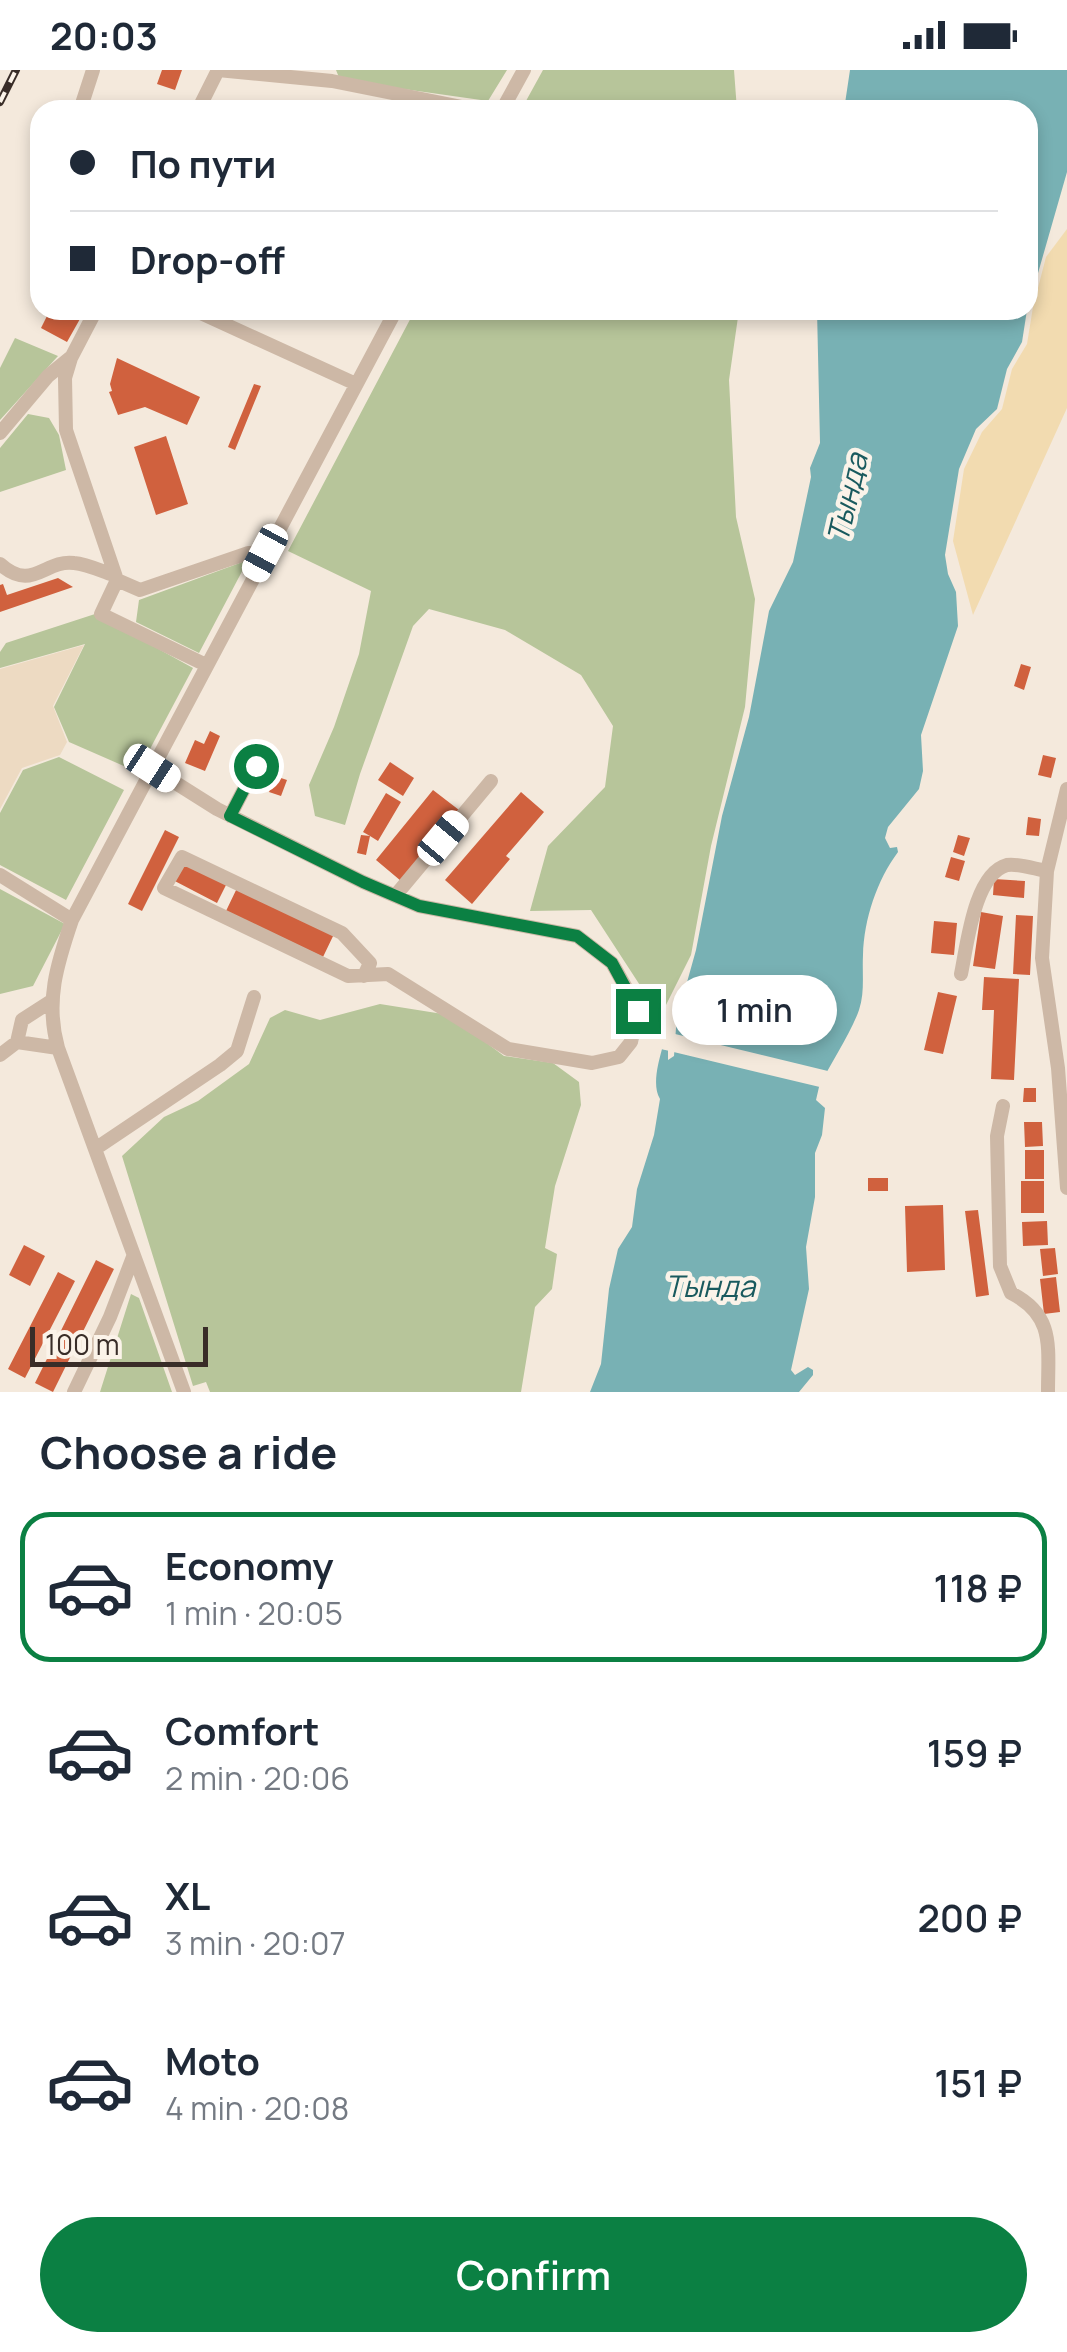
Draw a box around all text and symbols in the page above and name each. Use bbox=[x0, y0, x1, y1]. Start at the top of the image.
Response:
text: 20:03 bbox=[50, 9, 158, 61]
text: По пути bbox=[130, 137, 276, 189]
text: Drop-off bbox=[130, 233, 285, 285]
water label: Тында bbox=[816, 448, 877, 546]
car bbox=[238, 519, 292, 587]
car bbox=[119, 739, 185, 797]
route start bbox=[234, 744, 279, 789]
car bbox=[412, 805, 474, 871]
callout: 1 min bbox=[673, 976, 838, 1046]
text: 1 min bbox=[716, 988, 793, 1032]
route end bbox=[616, 989, 661, 1034]
water label: Тында bbox=[665, 1265, 757, 1306]
scale bar bbox=[30, 1322, 208, 1366]
text: 100 m bbox=[45, 1325, 119, 1363]
text: Choose a ride bbox=[40, 1421, 337, 1483]
text: Economy bbox=[165, 1539, 334, 1591]
icon: car bbox=[45, 1542, 135, 1632]
text: 118 ₽ bbox=[934, 1561, 1022, 1613]
text: 1 min · 20:05 bbox=[165, 1591, 343, 1635]
text: Comfort bbox=[165, 1704, 319, 1756]
icon: car bbox=[45, 1707, 135, 1797]
text: 159 ₽ bbox=[927, 1726, 1022, 1778]
text: 2 min · 20:06 bbox=[165, 1756, 350, 1800]
text: XL bbox=[165, 1869, 210, 1921]
icon: car bbox=[45, 1872, 135, 1962]
text: 200 ₽ bbox=[917, 1891, 1022, 1943]
text: 3 min · 20:07 bbox=[165, 1921, 346, 1965]
text: Moto bbox=[165, 2034, 260, 2086]
icon: car bbox=[45, 2037, 135, 2127]
text: 151 ₽ bbox=[934, 2056, 1022, 2108]
text: 4 min · 20:08 bbox=[165, 2086, 349, 2130]
button: Confirm bbox=[40, 2217, 1027, 2332]

